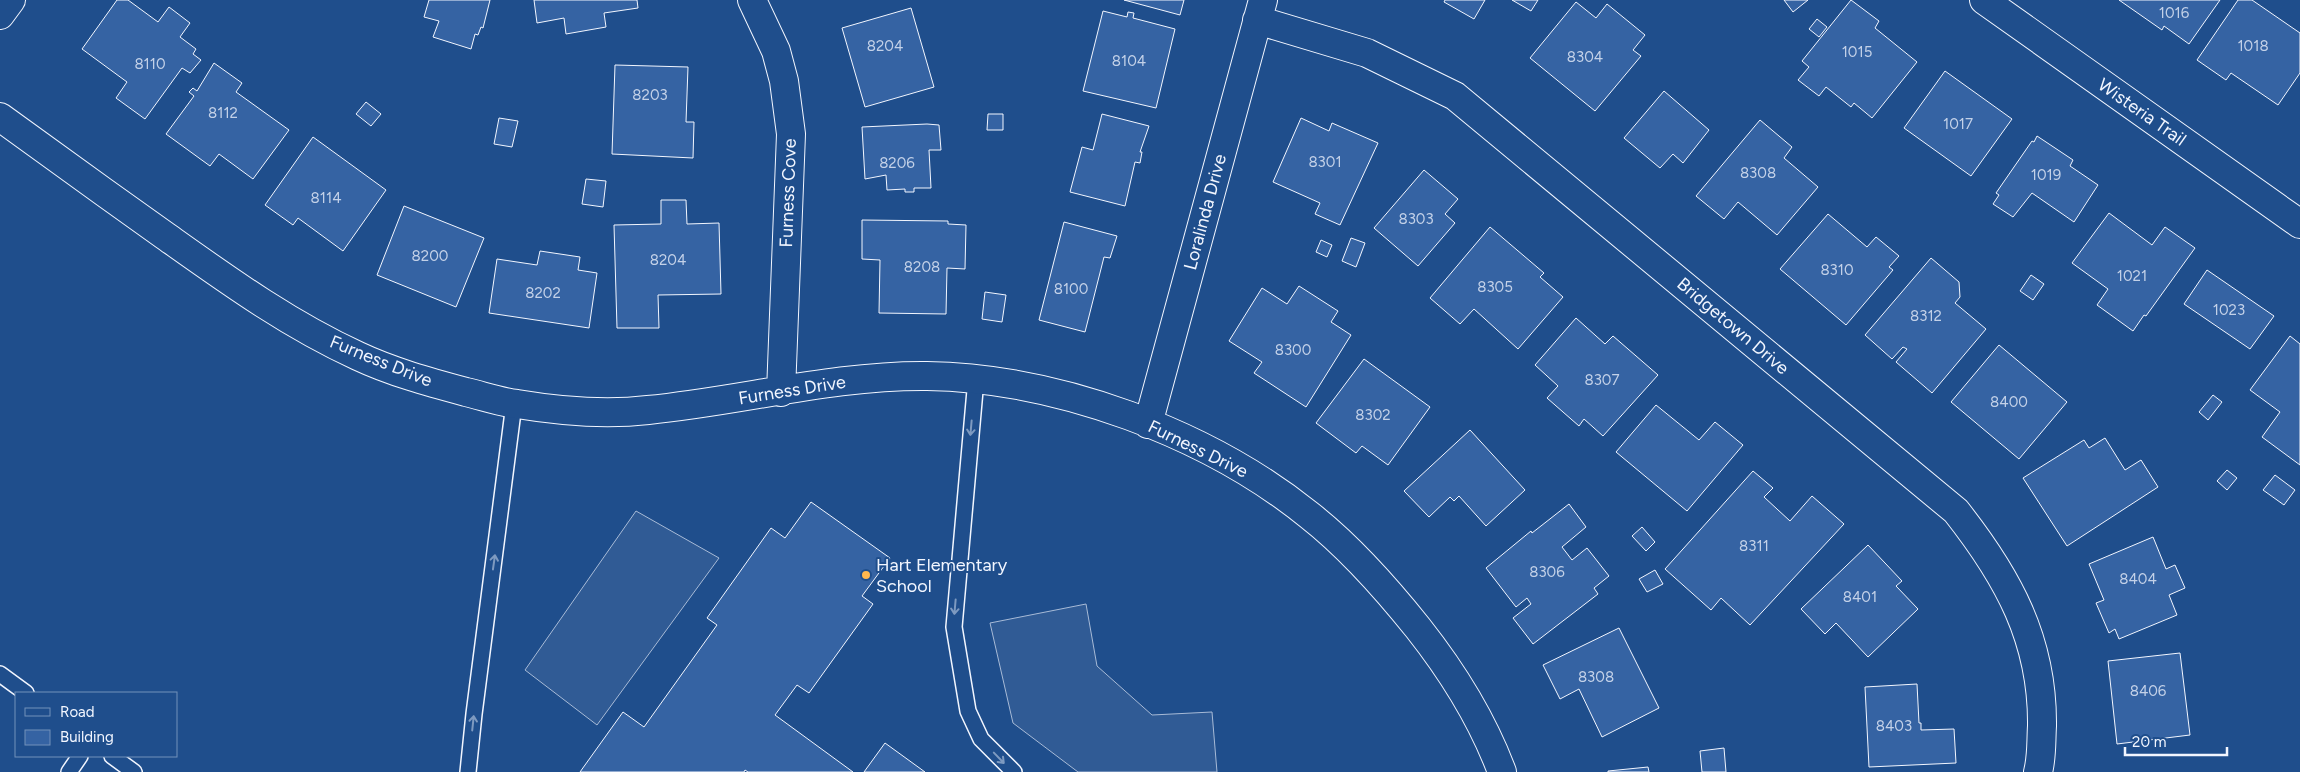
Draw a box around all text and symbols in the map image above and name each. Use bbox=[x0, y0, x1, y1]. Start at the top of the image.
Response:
house number: 1016 bbox=[2159, 4, 2190, 22]
house number: 8204 bbox=[867, 37, 903, 55]
house number: 1018 bbox=[2237, 37, 2269, 55]
house number: 1015 bbox=[1842, 43, 1872, 61]
house number: 8304 bbox=[1567, 48, 1603, 66]
house number: 8104 bbox=[1112, 52, 1146, 70]
house number: 8110 bbox=[134, 55, 166, 73]
street label: Wisteria Trail bbox=[2094, 74, 2190, 150]
house number: 8203 bbox=[632, 86, 668, 104]
house number: 8112 bbox=[208, 104, 238, 122]
house number: 1017 bbox=[1943, 115, 1973, 133]
street label: Furness Cove bbox=[775, 138, 801, 248]
street label: Loralinda Drive bbox=[1179, 151, 1231, 272]
house number: 8301 bbox=[1308, 153, 1342, 171]
house number: 8206 bbox=[879, 154, 915, 172]
house number: 8308 bbox=[1740, 164, 1776, 182]
house number: 1019 bbox=[2031, 166, 2061, 184]
house number: 8114 bbox=[311, 189, 341, 207]
house number: 8303 bbox=[1398, 210, 1434, 228]
house number: 8200 bbox=[412, 247, 448, 265]
house number: 8204 bbox=[650, 251, 686, 269]
house number: 8208 bbox=[904, 258, 940, 276]
house number: 8310 bbox=[1820, 261, 1854, 279]
house number: 1021 bbox=[2117, 267, 2147, 285]
street label: Bridgetown Drive bbox=[1673, 273, 1794, 379]
house number: 8305 bbox=[1477, 278, 1513, 296]
house number: 8100 bbox=[1054, 280, 1088, 298]
house number: 8202 bbox=[525, 284, 561, 302]
house number: 1023 bbox=[2213, 301, 2245, 319]
house number: 8312 bbox=[1910, 307, 1942, 325]
street label: Furness Drive bbox=[327, 330, 436, 392]
house number: 8300 bbox=[1275, 341, 1311, 359]
street label: Furness Drive bbox=[737, 371, 847, 409]
house number: 8307 bbox=[1584, 371, 1620, 389]
house number: 8400 bbox=[1990, 393, 2028, 411]
house number: 8302 bbox=[1355, 406, 1391, 424]
street label: Furness Drive bbox=[1144, 415, 1252, 483]
one-way arrow bbox=[967, 419, 976, 435]
house number: 8311 bbox=[1739, 537, 1769, 555]
place label: Hart Elementary School bbox=[876, 554, 1008, 597]
one-way arrow bbox=[489, 555, 499, 571]
house number: 8306 bbox=[1529, 563, 1565, 581]
marker: Hart Elementary School bbox=[860, 569, 872, 581]
house number: 8404 bbox=[2119, 570, 2157, 588]
house number: 8401 bbox=[1843, 588, 1877, 606]
one-way arrow bbox=[951, 599, 960, 615]
house number: 8308 bbox=[1578, 668, 1614, 686]
house number: 8406 bbox=[2130, 682, 2167, 700]
legend bbox=[15, 692, 178, 757]
text: Road bbox=[60, 703, 95, 721]
one-way arrow bbox=[468, 716, 477, 732]
house number: 8403 bbox=[1876, 717, 1912, 735]
scale bar bbox=[2125, 724, 2228, 756]
text: Building bbox=[60, 728, 114, 746]
text: 20 m bbox=[2132, 733, 2166, 751]
one-way arrow bbox=[993, 752, 1005, 764]

